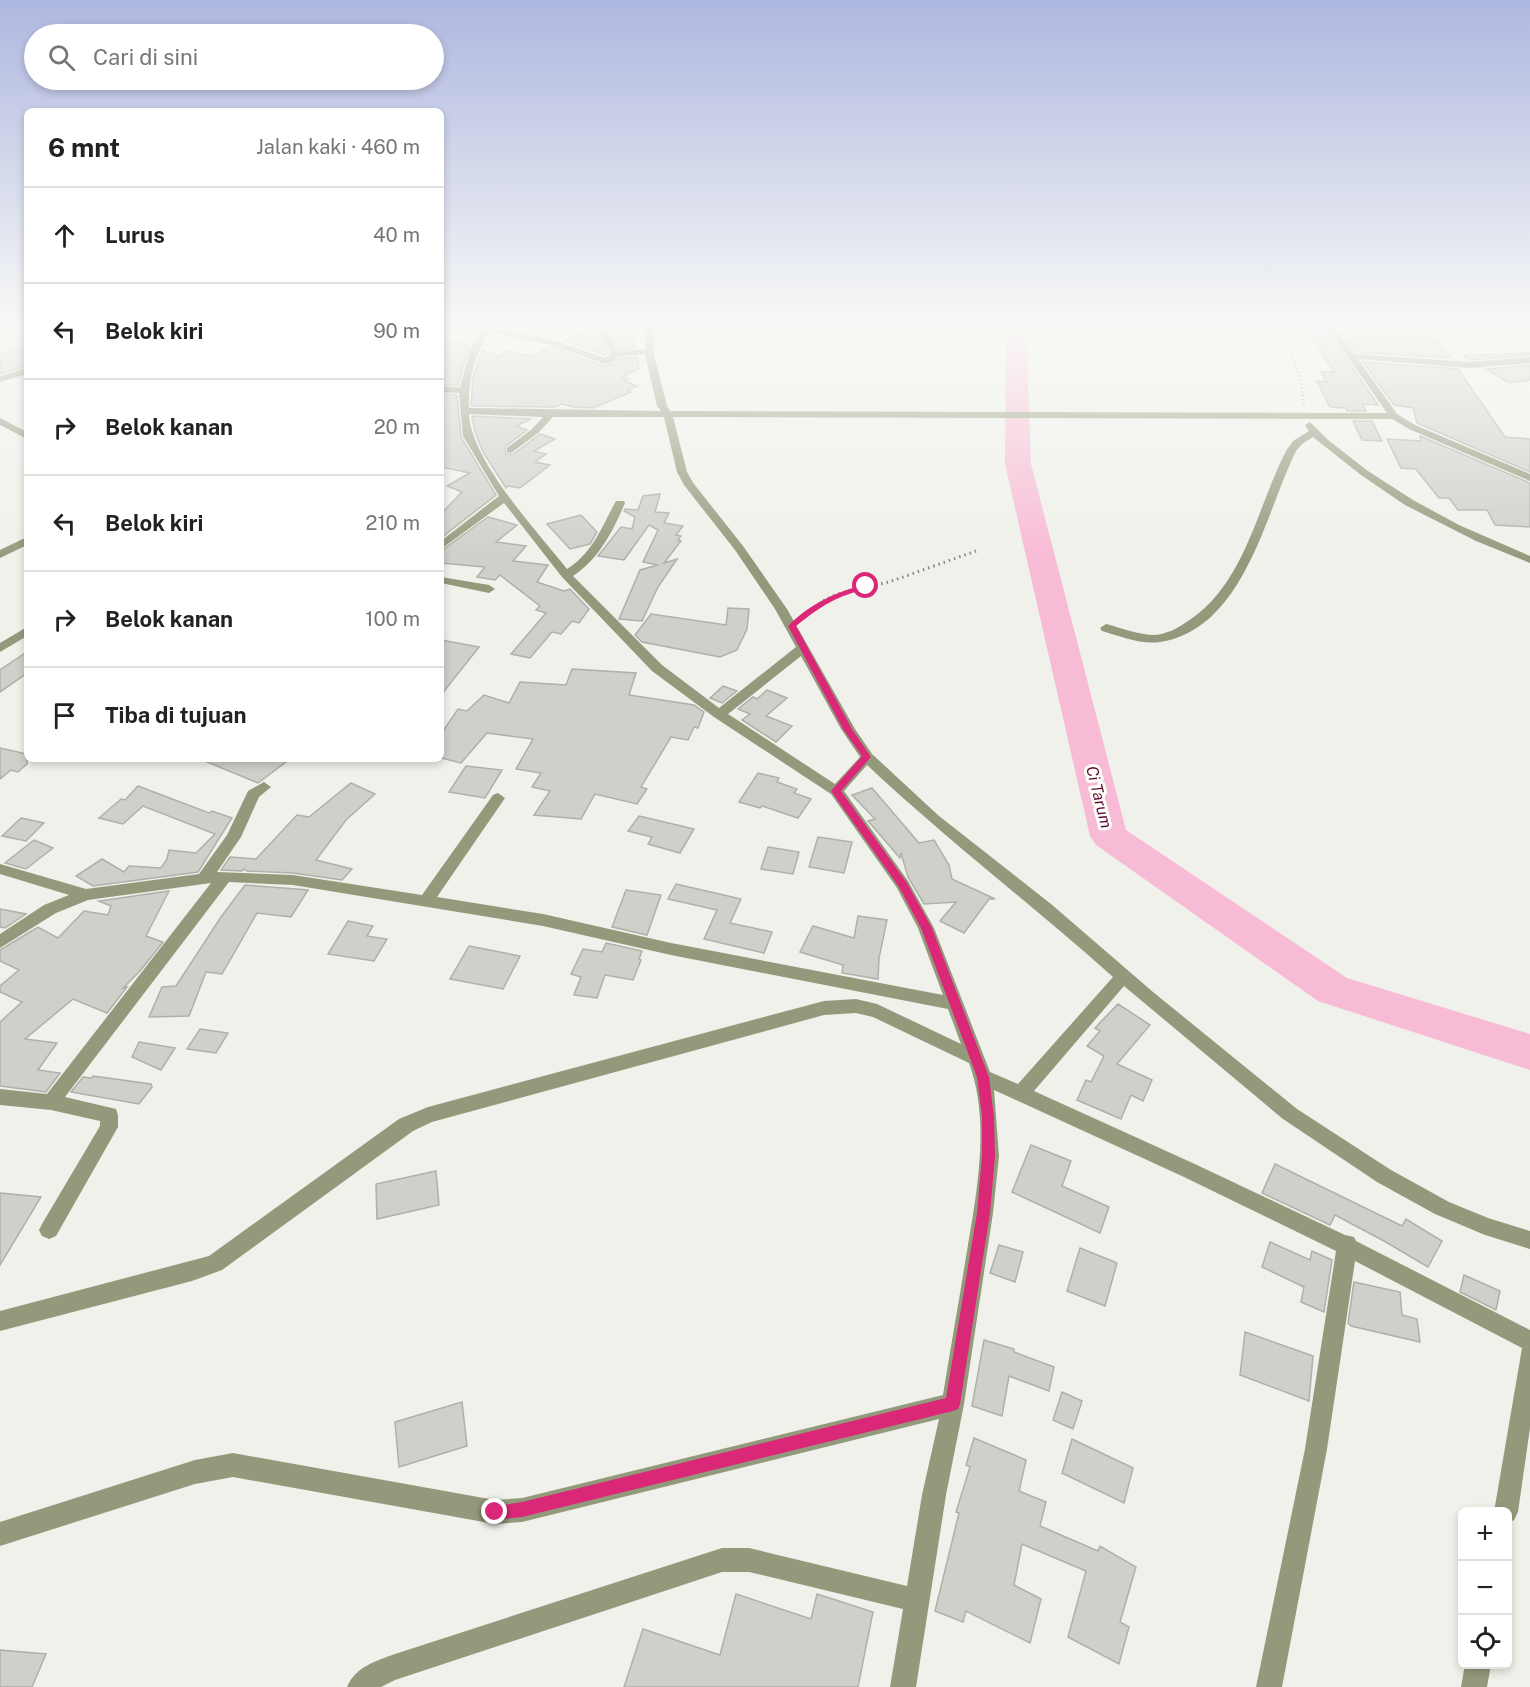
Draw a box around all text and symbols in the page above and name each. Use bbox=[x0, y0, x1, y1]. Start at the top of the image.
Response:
search box bbox=[24, 24, 444, 90]
icon: search bbox=[45, 41, 78, 74]
text: Cari di sini bbox=[93, 44, 198, 70]
text: 6 mnt bbox=[48, 132, 120, 163]
text: Jalan kaki · 460 m bbox=[256, 135, 420, 159]
icon: ahead bbox=[48, 219, 81, 252]
text: Lurus bbox=[105, 222, 165, 248]
text: 40 m bbox=[373, 223, 420, 247]
icon: left bbox=[48, 315, 81, 348]
text: Belok kiri bbox=[105, 318, 203, 344]
text: 90 m bbox=[373, 319, 420, 343]
icon: right bbox=[48, 411, 81, 444]
text: Belok kanan bbox=[105, 414, 233, 440]
text: 20 m bbox=[374, 415, 420, 439]
icon: left bbox=[48, 507, 81, 540]
text: Belok kiri bbox=[105, 510, 203, 536]
text: 210 m bbox=[366, 511, 420, 535]
route start bbox=[852, 572, 878, 598]
icon: right bbox=[48, 603, 81, 636]
text: Belok kanan bbox=[105, 606, 233, 632]
text: 100 m bbox=[365, 607, 420, 631]
icon: arrive bbox=[48, 699, 81, 732]
text: Tiba di tujuan bbox=[105, 702, 246, 728]
water label: Ci Tarum bbox=[1082, 764, 1116, 830]
route end bbox=[481, 1498, 507, 1524]
map controls bbox=[1458, 1507, 1512, 1669]
button: + bbox=[1458, 1507, 1512, 1561]
button: − bbox=[1458, 1561, 1512, 1615]
button: locate bbox=[1458, 1615, 1512, 1669]

